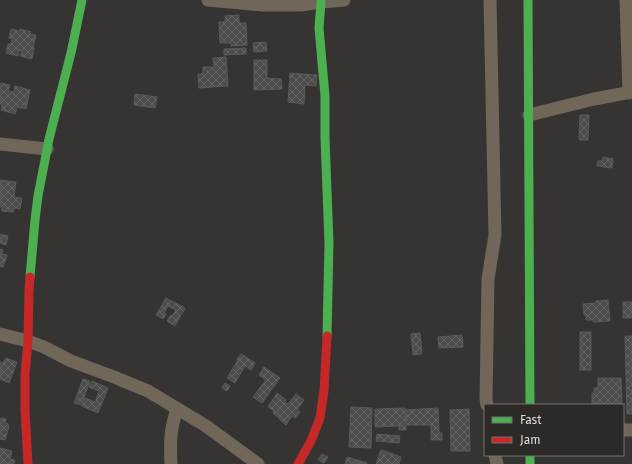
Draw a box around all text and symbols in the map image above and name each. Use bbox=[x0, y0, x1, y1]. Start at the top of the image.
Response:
legend bbox=[484, 404, 624, 456]
text: Fast bbox=[520, 413, 542, 427]
text: Jam bbox=[520, 433, 540, 447]

